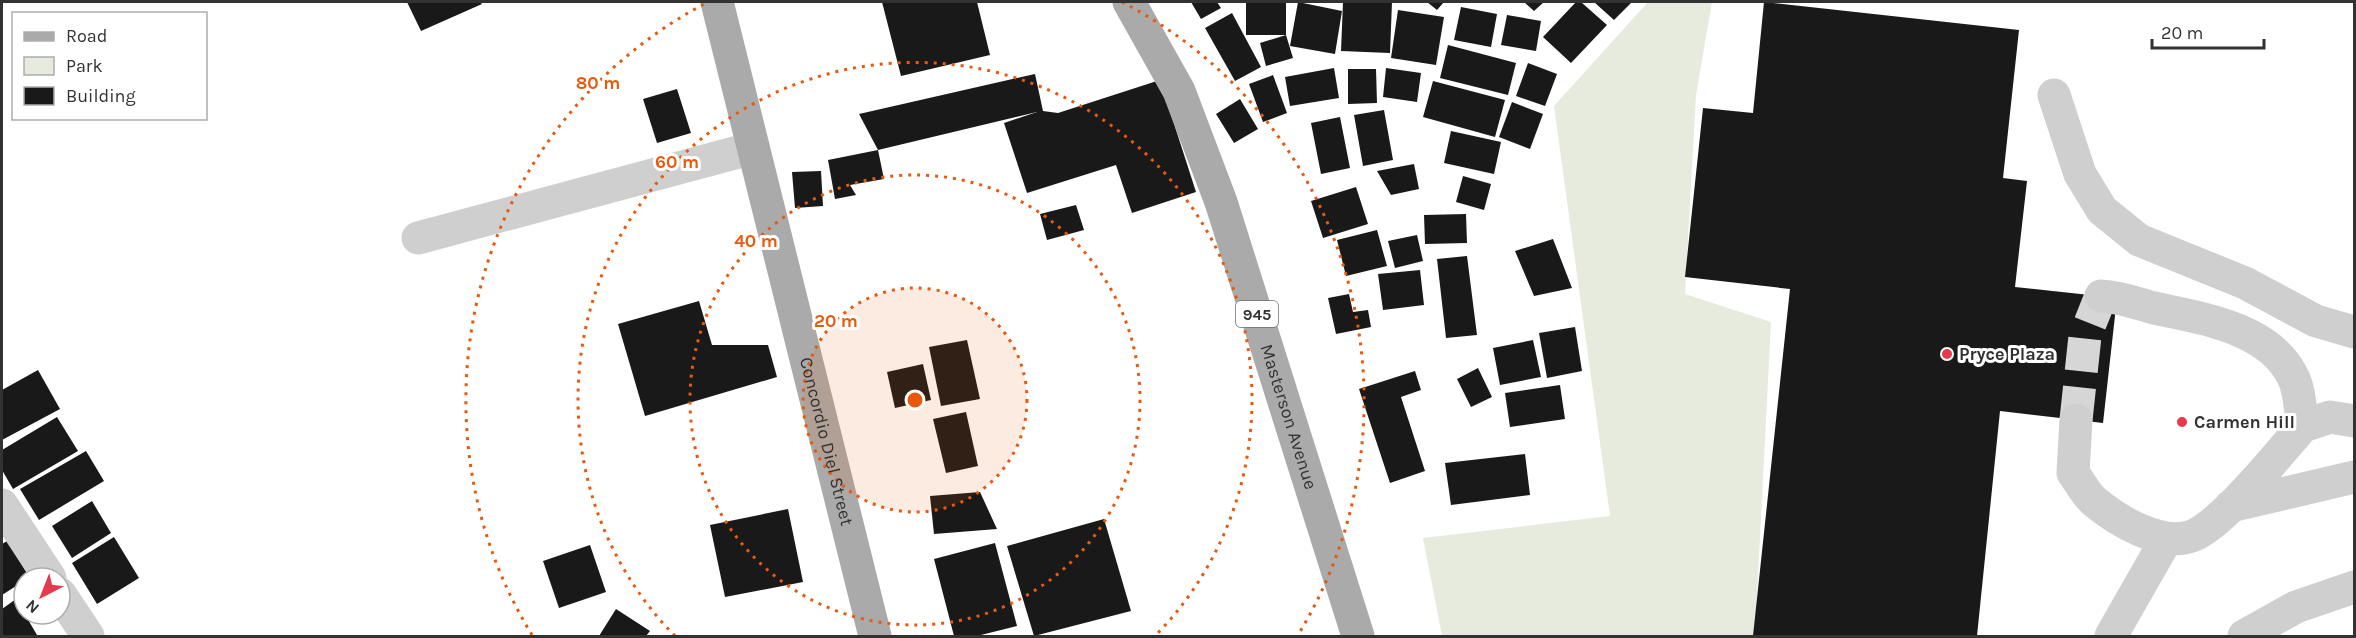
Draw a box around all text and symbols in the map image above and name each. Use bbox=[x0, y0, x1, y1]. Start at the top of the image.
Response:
legend bbox=[12, 12, 207, 120]
scale bar bbox=[2152, 12, 2264, 50]
text: 20 m bbox=[2161, 22, 2203, 44]
text: Road bbox=[66, 25, 107, 47]
text: Park bbox=[66, 55, 103, 77]
text: 80 m bbox=[576, 72, 620, 94]
text: Building bbox=[66, 85, 136, 107]
text: 60 m bbox=[655, 151, 699, 173]
text: 40 m bbox=[734, 230, 778, 252]
road number: 945 bbox=[1236, 301, 1278, 327]
text: 20 m bbox=[814, 310, 858, 332]
street label: Masterson Avenue bbox=[1256, 342, 1322, 492]
place label: Pryce Plaza bbox=[1959, 343, 2055, 365]
marker: Pryce Plaza bbox=[1940, 347, 1954, 361]
street label: Concordio Diel Street bbox=[795, 355, 858, 528]
centre of rings bbox=[905, 390, 925, 410]
place label: Carmen Hill bbox=[2194, 411, 2295, 433]
marker: Carmen Hill bbox=[2175, 415, 2189, 429]
north arrow bbox=[12, 566, 72, 626]
text: N bbox=[22, 596, 43, 618]

